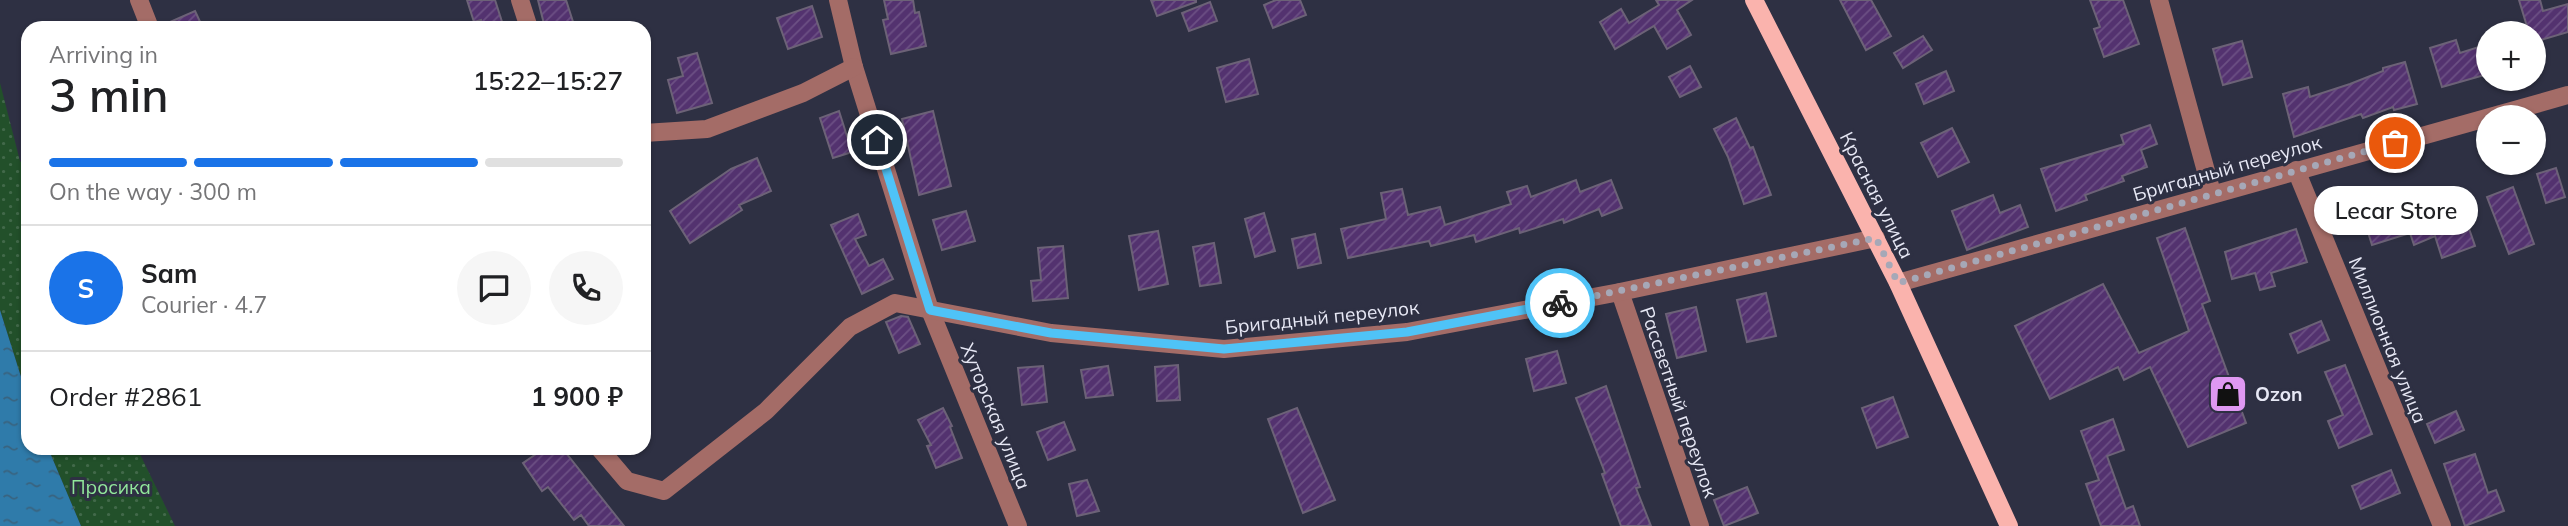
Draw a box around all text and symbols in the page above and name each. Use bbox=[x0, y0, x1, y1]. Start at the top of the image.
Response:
map controls bbox=[2476, 21, 2546, 175]
button: + bbox=[2476, 21, 2546, 91]
text: Arriving in bbox=[49, 40, 158, 69]
text: 15:22–15:27 bbox=[473, 64, 623, 97]
text: 3 min bbox=[49, 66, 168, 124]
button: − bbox=[2476, 105, 2546, 175]
pin bbox=[847, 110, 907, 170]
pin bbox=[2365, 113, 2425, 173]
icon: home bbox=[858, 121, 896, 159]
icon: bag bbox=[2376, 124, 2414, 162]
street label: Красная улица bbox=[1835, 128, 1919, 262]
street label: Бригадный переулок bbox=[2130, 129, 2325, 206]
text: On the way · 300 m bbox=[49, 177, 257, 206]
callout: Lecar Store bbox=[2313, 185, 2477, 234]
text: Lecar Store bbox=[2335, 196, 2457, 225]
button: chat bbox=[457, 251, 531, 325]
button: phone bbox=[549, 251, 623, 325]
street label: Миллионная улица bbox=[2344, 253, 2432, 427]
text: Sam bbox=[141, 257, 197, 290]
courier bbox=[1525, 268, 1595, 338]
text: S bbox=[78, 272, 94, 305]
icon: bike bbox=[1541, 284, 1579, 322]
text: Courier · 4.7 bbox=[141, 290, 267, 319]
street label: Бригадный переулок bbox=[1224, 295, 1421, 339]
street label: Рассветный переулок bbox=[1635, 303, 1723, 501]
street label: Хуторская улица bbox=[956, 339, 1036, 493]
shop icon: Ozon bbox=[2207, 373, 2249, 415]
text: Order #2861 bbox=[49, 380, 202, 413]
text: 1 900 ₽ bbox=[531, 380, 623, 413]
place label: Ozon bbox=[2255, 382, 2302, 406]
park label: Просика bbox=[71, 475, 151, 499]

